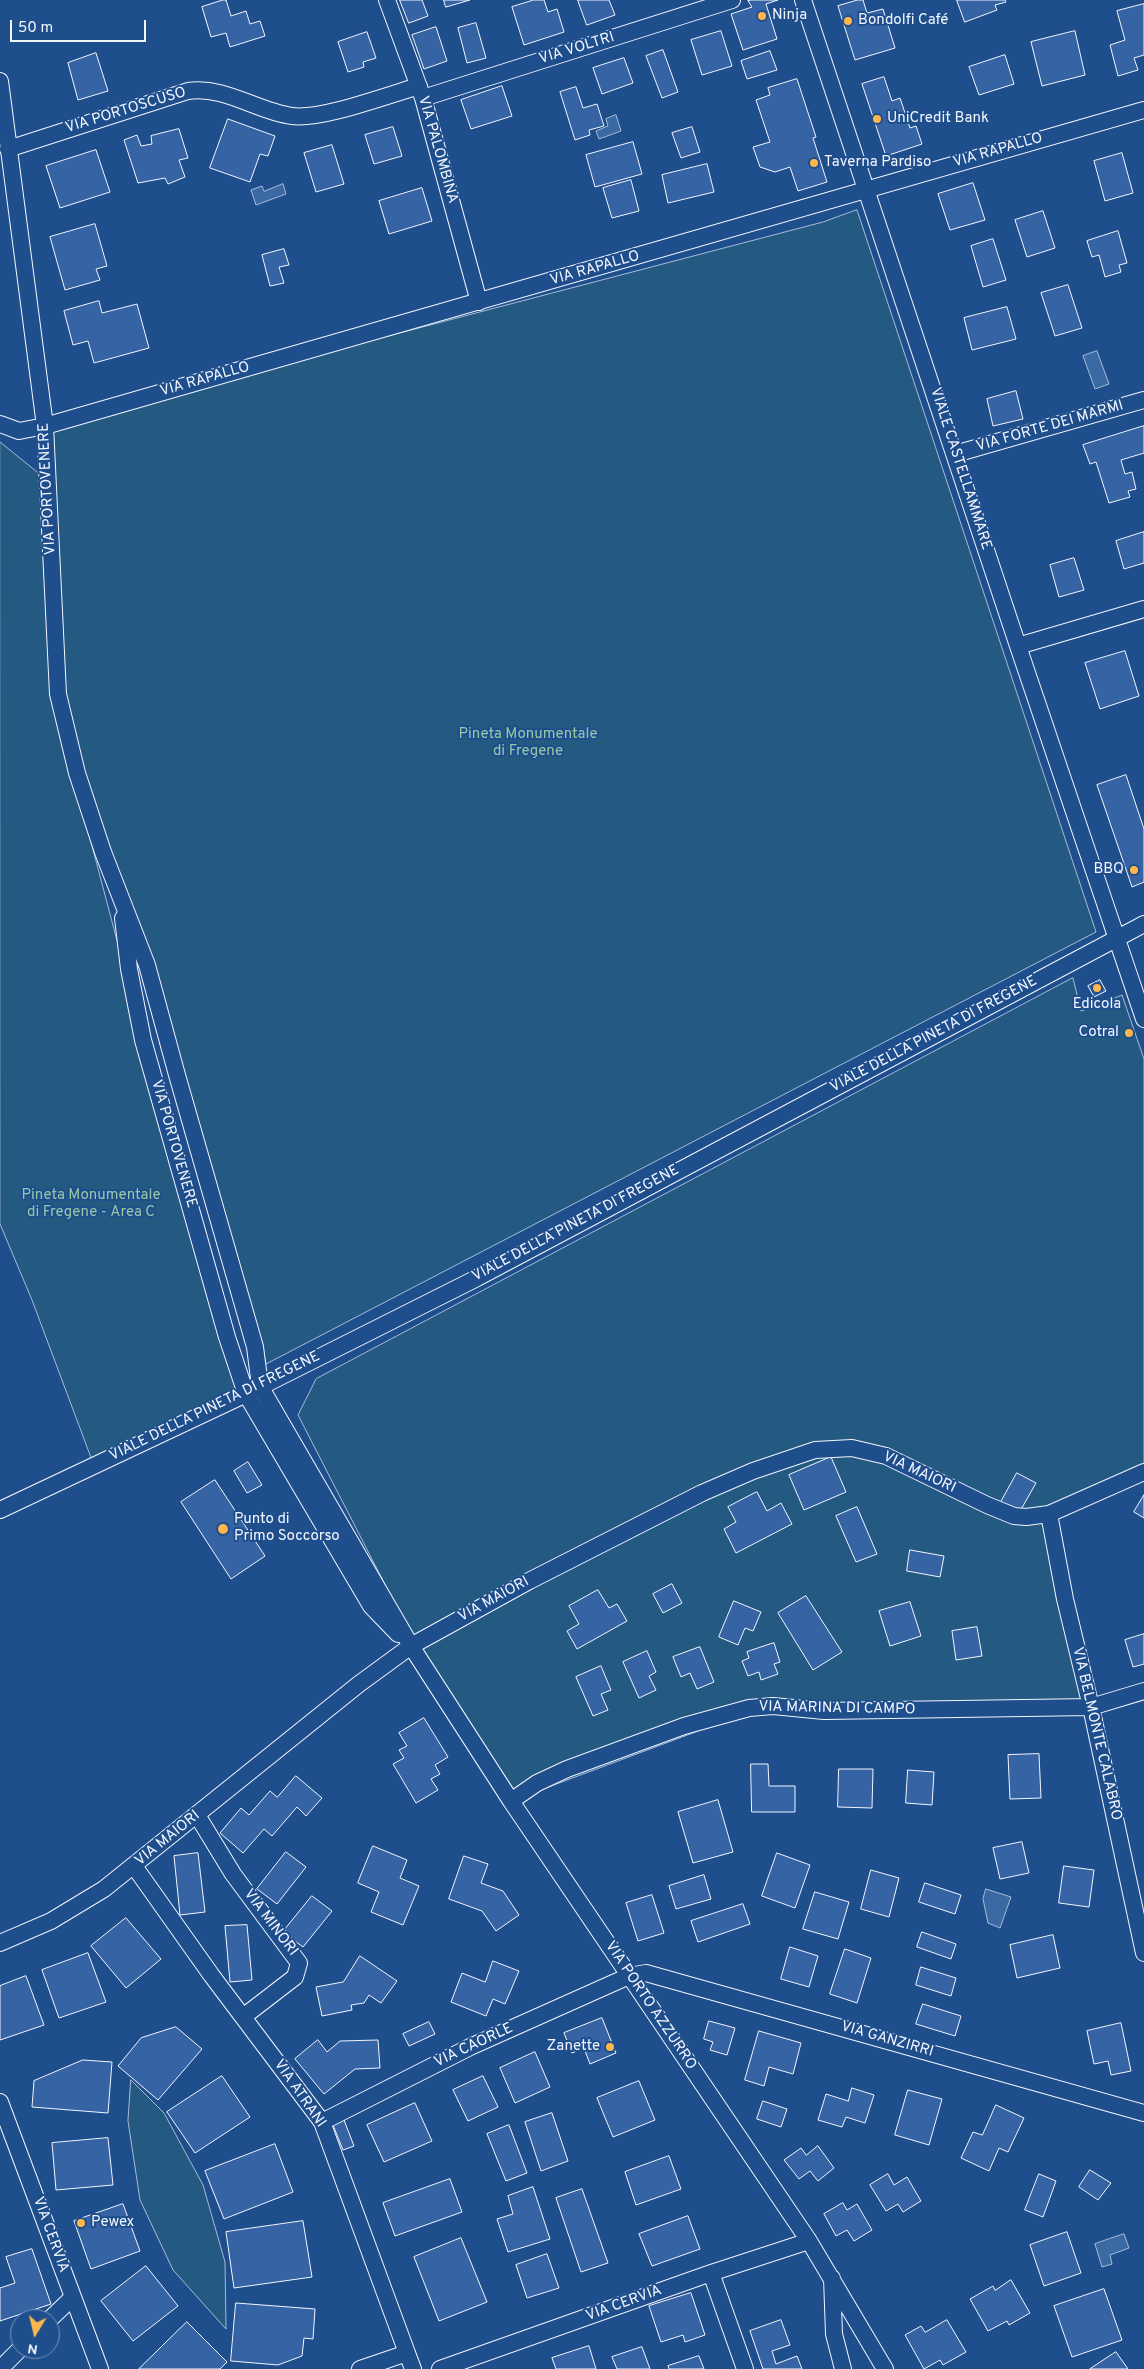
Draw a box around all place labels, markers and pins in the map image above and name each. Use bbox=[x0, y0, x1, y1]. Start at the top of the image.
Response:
place label: Ninja bbox=[772, 7, 807, 25]
marker: Ninja bbox=[756, 10, 768, 22]
place label: Bondolfi Café bbox=[858, 12, 948, 30]
marker: Bondolfi Café bbox=[842, 15, 854, 27]
place label: UniCredit Bank bbox=[887, 110, 989, 128]
marker: UniCredit Bank bbox=[871, 113, 883, 125]
place label: Taverna Pardiso bbox=[824, 154, 931, 172]
marker: Taverna Pardiso bbox=[808, 157, 820, 169]
place label: BBQ bbox=[1094, 861, 1124, 879]
marker: BBQ bbox=[1128, 864, 1140, 876]
marker: Edicola bbox=[1091, 982, 1103, 994]
place label: Edicola bbox=[1073, 996, 1121, 1014]
place label: Cotral bbox=[1079, 1024, 1119, 1042]
marker: Cotral bbox=[1123, 1027, 1135, 1039]
place label: Punto di Primo Soccorso bbox=[234, 1511, 340, 1546]
marker: Punto di Primo Soccorso bbox=[216, 1522, 230, 1536]
place label: Zanette bbox=[547, 2038, 600, 2056]
marker: Zanette bbox=[604, 2041, 616, 2053]
place label: Pewex bbox=[91, 2214, 134, 2232]
marker: Pewex bbox=[75, 2217, 87, 2229]

